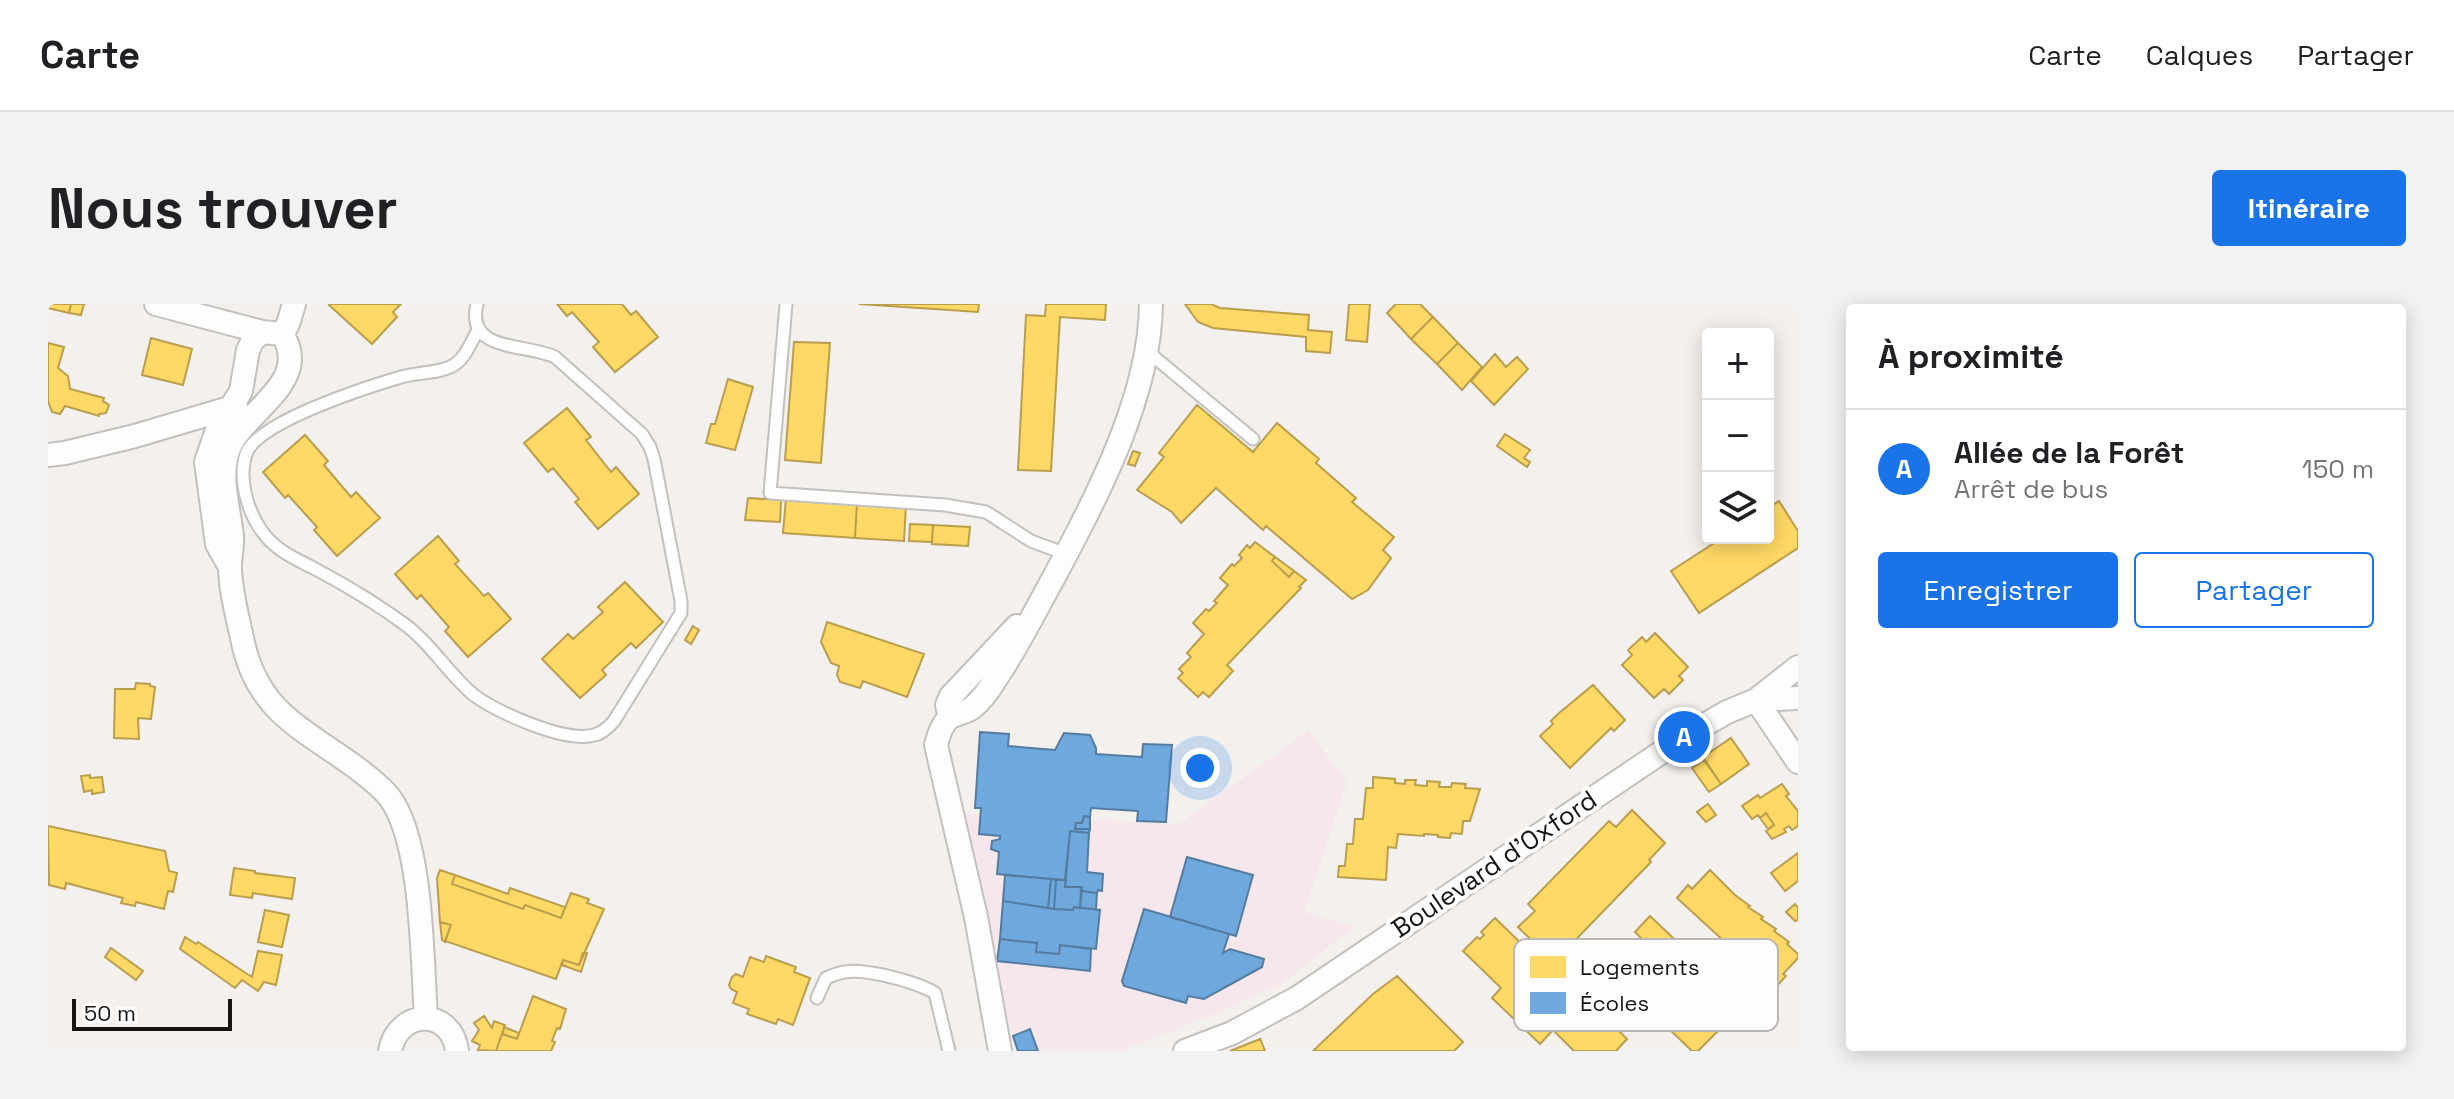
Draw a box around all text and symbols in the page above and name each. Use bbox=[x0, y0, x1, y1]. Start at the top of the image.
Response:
text: Carte bbox=[40, 31, 140, 79]
text: Carte bbox=[2028, 37, 2102, 73]
text: Calques bbox=[2146, 37, 2253, 73]
text: Partager bbox=[2297, 37, 2414, 73]
button: Itinéraire bbox=[2212, 170, 2406, 246]
text: Nous trouver bbox=[48, 173, 398, 244]
map controls bbox=[1702, 328, 1774, 544]
button: + bbox=[1702, 328, 1774, 400]
text: À proximité bbox=[1878, 335, 2064, 378]
button: − bbox=[1702, 400, 1774, 472]
text: Allée de la Forêt bbox=[1954, 433, 2184, 472]
text: A bbox=[1896, 452, 1912, 486]
text: 150 m bbox=[2302, 452, 2374, 486]
button: layers bbox=[1702, 472, 1774, 544]
text: Arrêt de bus bbox=[1954, 472, 2108, 506]
button: Enregistrer bbox=[1878, 552, 2118, 628]
button: Partager bbox=[2134, 552, 2374, 628]
pin: A bbox=[1658, 707, 1710, 767]
your location bbox=[1180, 748, 1220, 788]
street label: Boulevard d'Oxford bbox=[1385, 783, 1603, 945]
legend bbox=[1514, 939, 1778, 1031]
text: Logements bbox=[1580, 953, 1700, 981]
text: Écoles bbox=[1580, 989, 1649, 1017]
scale bar bbox=[72, 995, 232, 1031]
text: 50 m bbox=[84, 999, 136, 1027]

